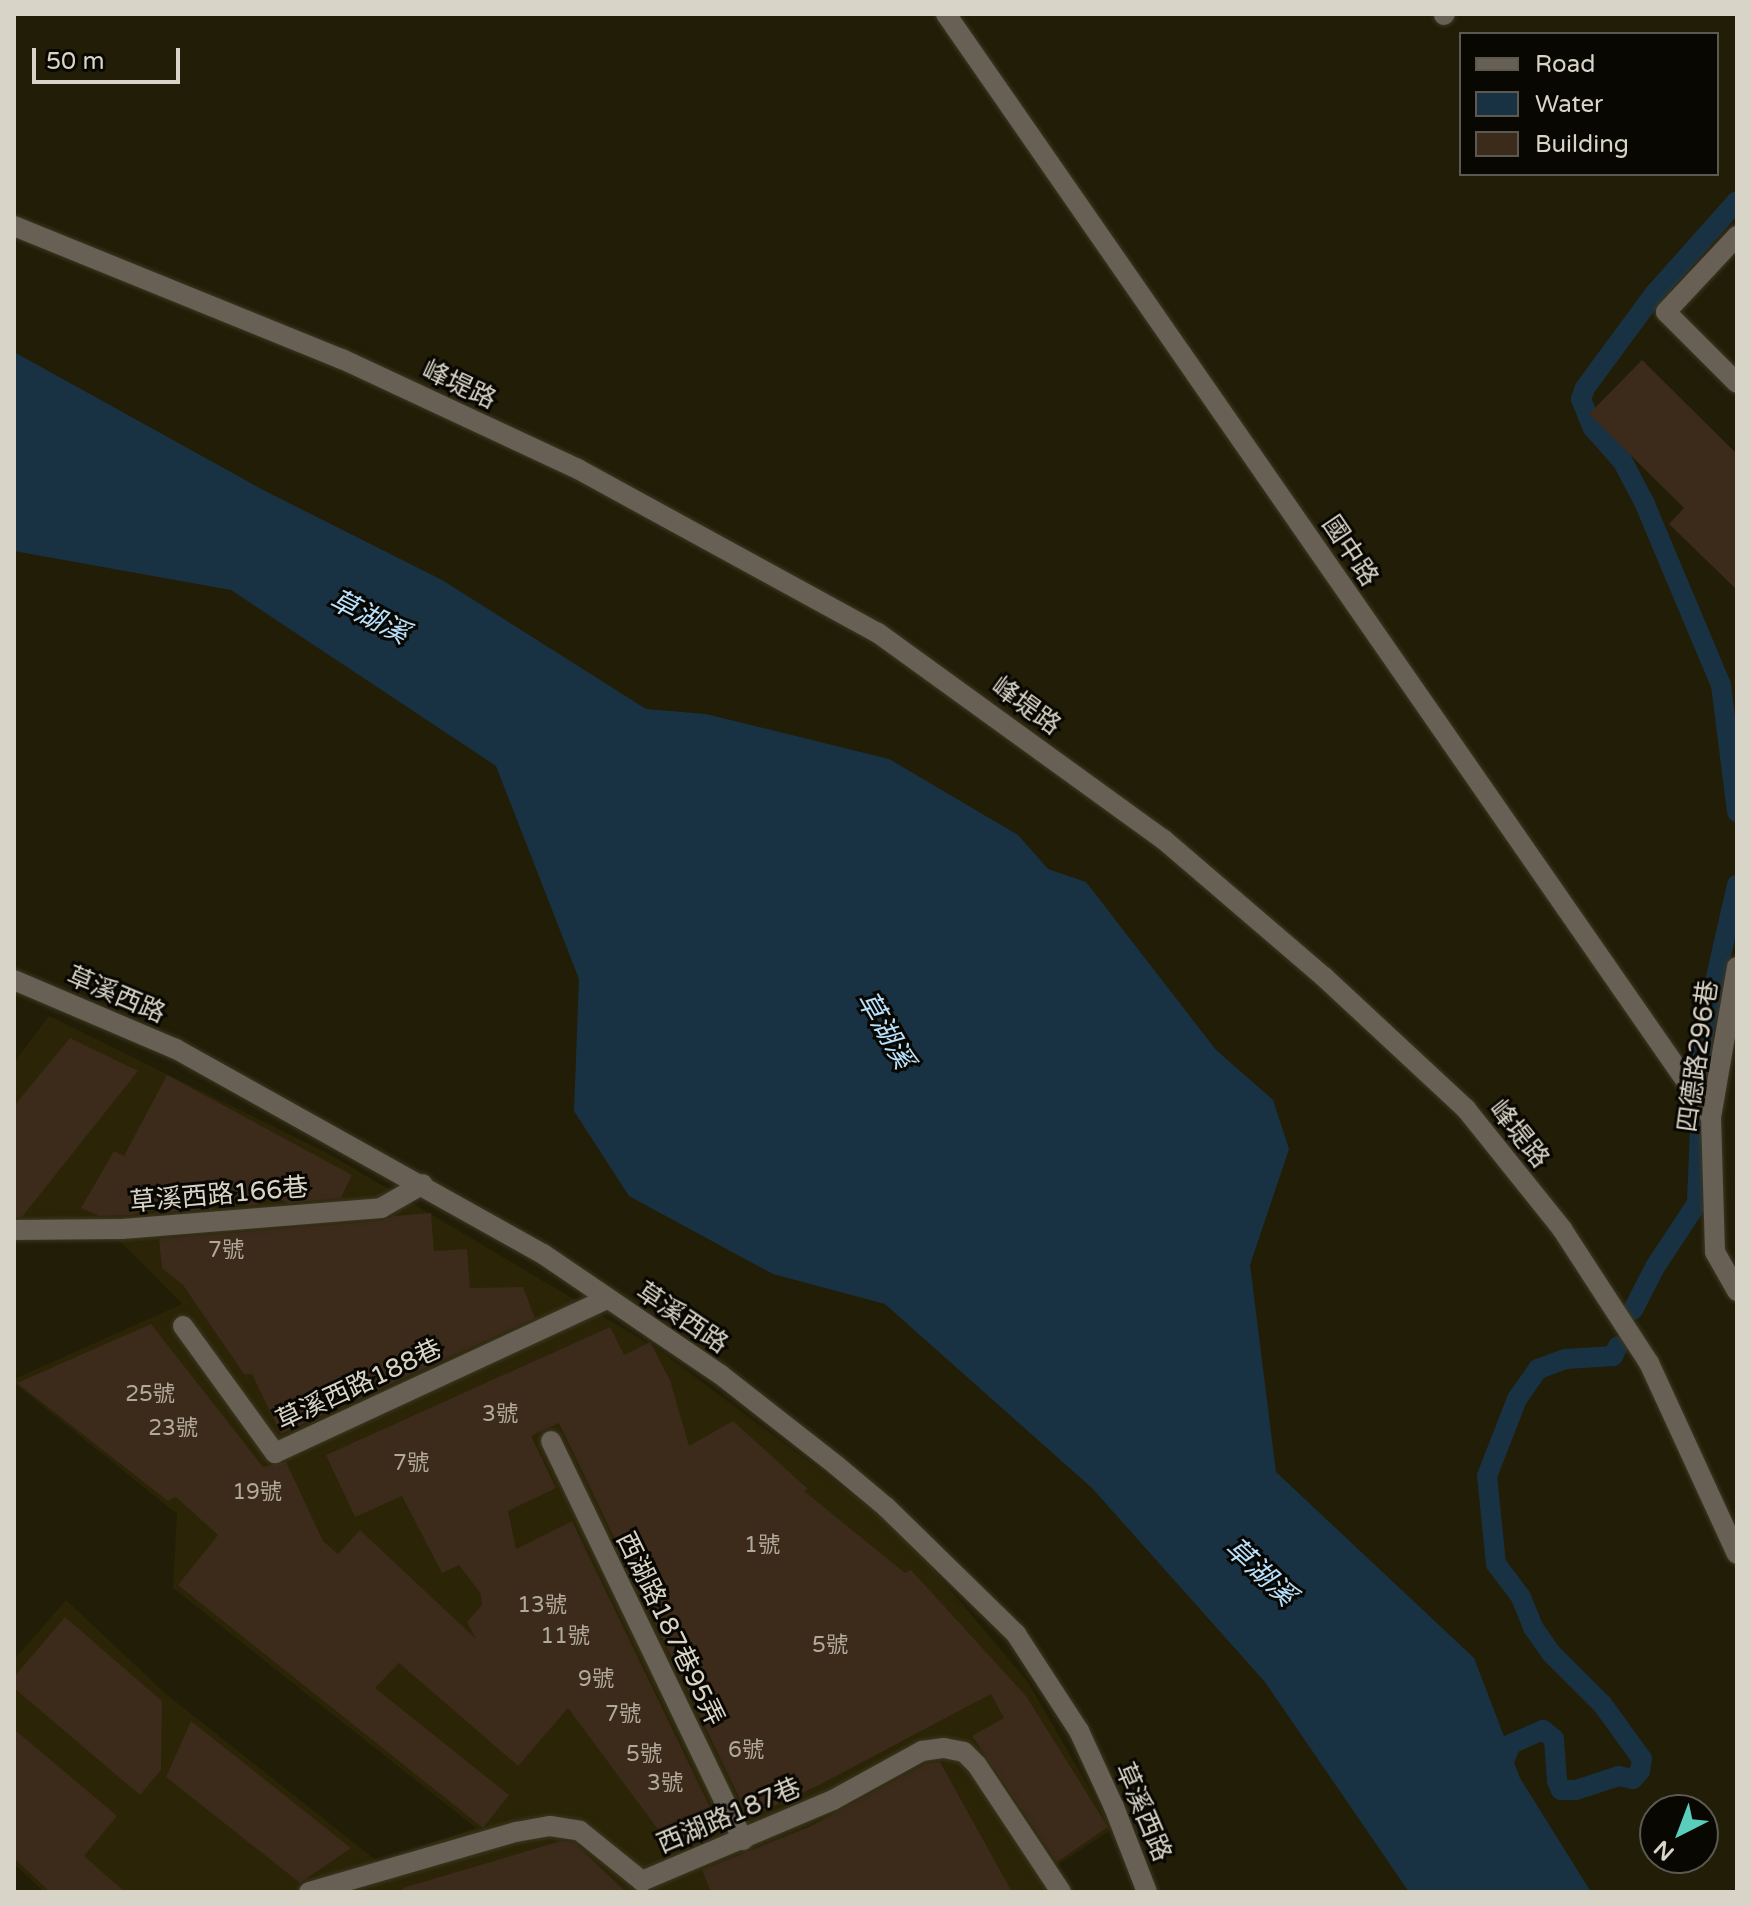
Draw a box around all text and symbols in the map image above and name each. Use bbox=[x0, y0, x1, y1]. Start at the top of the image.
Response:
scale bar bbox=[36, 32, 184, 82]
legend bbox=[1459, 32, 1719, 176]
text: 50 m bbox=[46, 47, 104, 76]
text: Road bbox=[1535, 50, 1595, 79]
text: Water bbox=[1535, 90, 1603, 119]
text: Building bbox=[1535, 130, 1629, 159]
street label: 峰堤路 bbox=[417, 354, 501, 416]
street label: 國中路 bbox=[1315, 510, 1385, 592]
water label: 草湖溪 bbox=[324, 583, 414, 651]
street label: 峰堤路 bbox=[985, 670, 1067, 742]
street label: 草溪西路 bbox=[62, 960, 170, 1030]
street label: 四德路296巷 bbox=[1672, 978, 1724, 1134]
water label: 草湖溪 bbox=[849, 985, 921, 1075]
street label: 峰堤路 bbox=[1482, 1094, 1556, 1174]
street label: 草溪西路166巷 bbox=[128, 1172, 310, 1218]
house number: 7號 bbox=[208, 1238, 244, 1264]
street label: 草溪西路 bbox=[630, 1276, 734, 1360]
street label: 草溪西路188巷 bbox=[271, 1333, 447, 1437]
house number: 25號 bbox=[125, 1382, 175, 1408]
house number: 3號 bbox=[482, 1402, 518, 1428]
house number: 23號 bbox=[148, 1416, 198, 1442]
house number: 7號 bbox=[393, 1451, 429, 1477]
house number: 19號 bbox=[232, 1480, 282, 1506]
street label: 西湖路187巷95弄 bbox=[610, 1527, 730, 1731]
water label: 草湖溪 bbox=[1218, 1531, 1302, 1613]
house number: 1號 bbox=[744, 1533, 780, 1559]
house number: 13號 bbox=[517, 1593, 567, 1619]
house number: 11號 bbox=[540, 1624, 590, 1650]
house number: 5號 bbox=[812, 1633, 848, 1659]
house number: 9號 bbox=[578, 1667, 614, 1693]
house number: 7號 bbox=[605, 1702, 641, 1728]
house number: 6號 bbox=[728, 1738, 764, 1764]
house number: 5號 bbox=[626, 1742, 662, 1768]
street label: 草溪西路 bbox=[1108, 1758, 1178, 1866]
house number: 3號 bbox=[647, 1771, 683, 1797]
street label: 西湖路187巷 bbox=[652, 1772, 806, 1860]
north arrow bbox=[1639, 1794, 1719, 1874]
text: N bbox=[1649, 1835, 1680, 1866]

